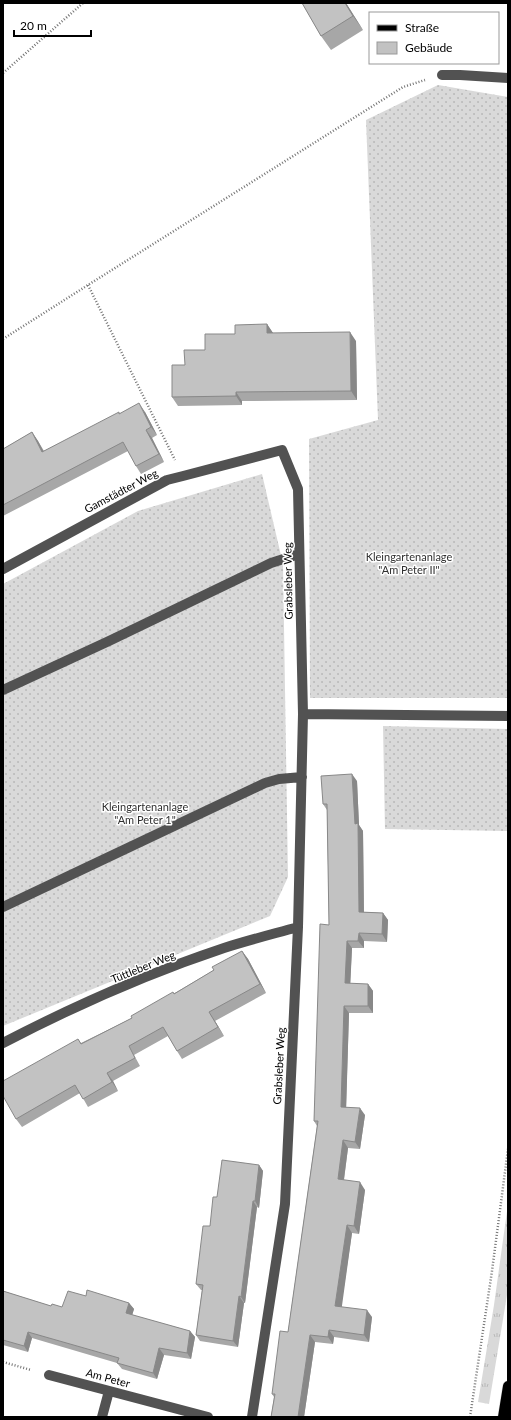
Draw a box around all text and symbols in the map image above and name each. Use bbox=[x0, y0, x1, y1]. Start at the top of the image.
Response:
scale bar bbox=[14, 12, 91, 38]
legend bbox=[369, 12, 499, 64]
text: 20 m bbox=[20, 18, 47, 33]
text: Straße bbox=[405, 20, 439, 35]
text: Gebäude bbox=[405, 40, 452, 55]
street label: Gamstädter Weg bbox=[82, 466, 160, 515]
street label: Grabsleber Weg bbox=[280, 542, 295, 620]
park label: Kleingartenanlage "Am Peter II" bbox=[366, 550, 453, 576]
park label: Kleingartenanlage "Am Peter 1" bbox=[102, 800, 189, 826]
street label: Tüttleber Weg bbox=[109, 948, 177, 985]
street label: Grabsleber Weg bbox=[270, 1027, 287, 1105]
street label: Am Peter bbox=[85, 1365, 132, 1390]

